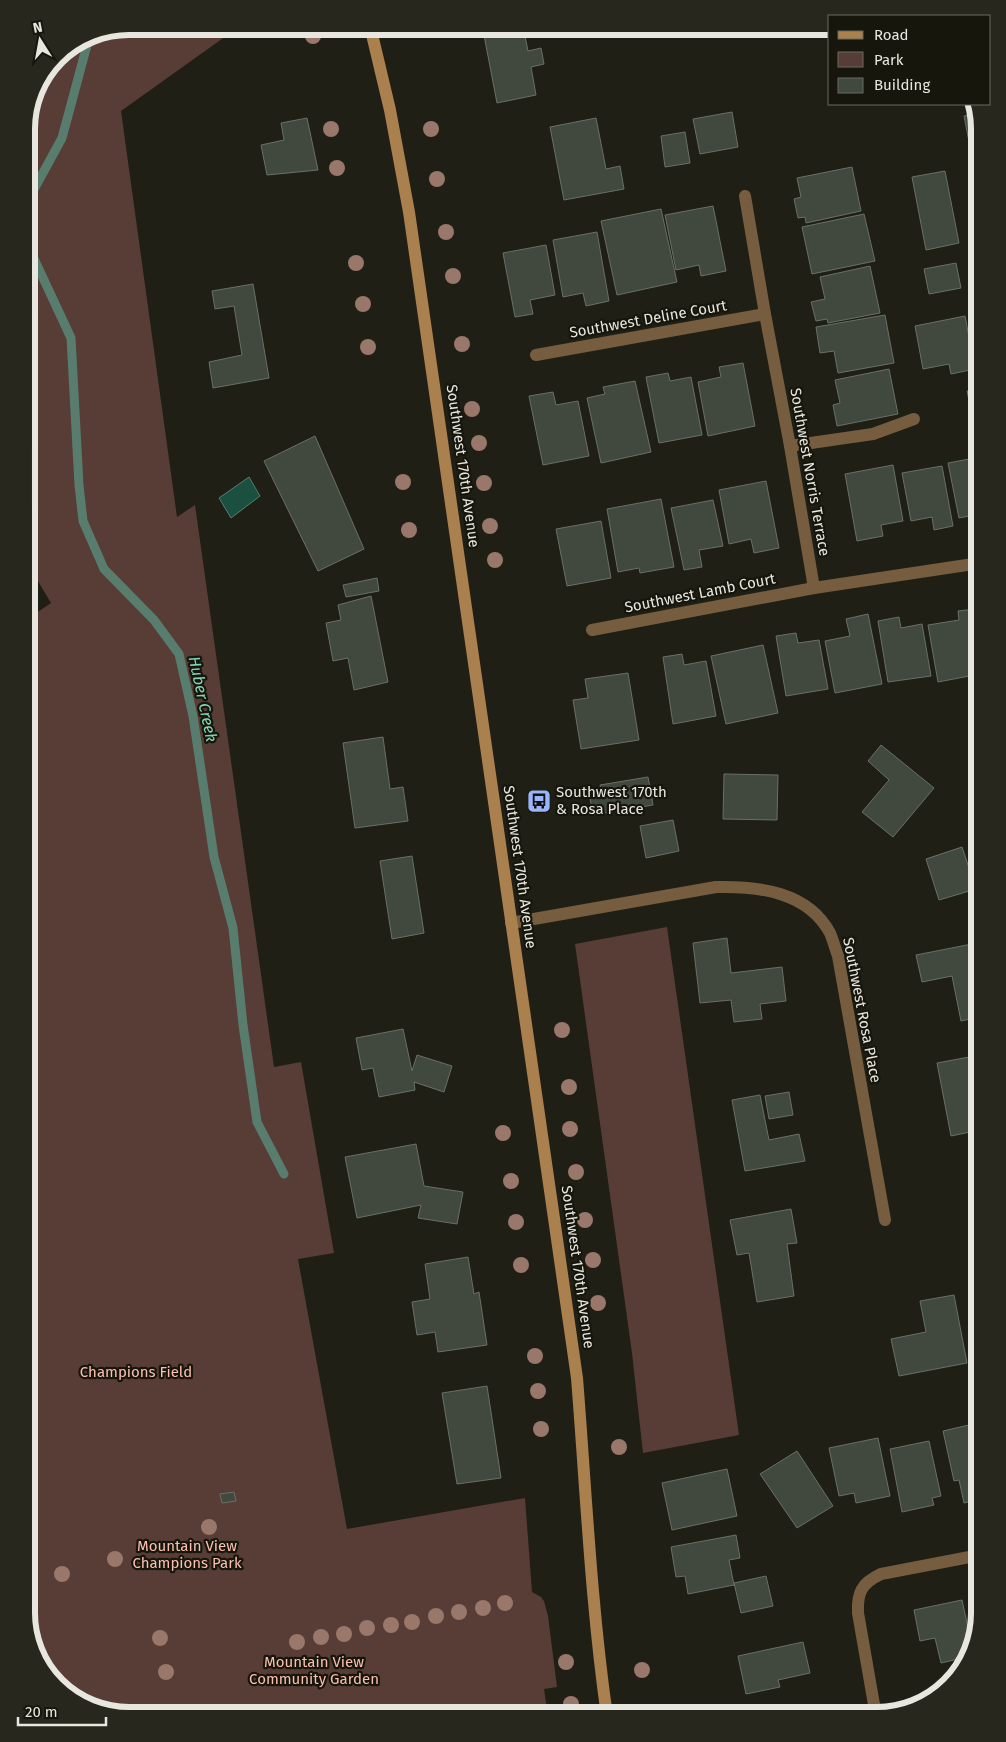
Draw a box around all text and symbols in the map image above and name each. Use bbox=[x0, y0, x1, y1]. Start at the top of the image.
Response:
north arrow bbox=[15, 15, 65, 65]
legend bbox=[828, 15, 991, 105]
text: N bbox=[31, 18, 44, 37]
text: Road bbox=[874, 26, 909, 44]
text: Park bbox=[874, 51, 904, 69]
text: Building bbox=[874, 76, 930, 94]
street label: Southwest Deline Court bbox=[568, 296, 729, 342]
street label: Southwest 170th Avenue bbox=[443, 383, 483, 549]
street label: Southwest Norris Terrace bbox=[786, 387, 834, 557]
street label: Southwest Lamb Court bbox=[623, 569, 777, 616]
water label: Huber Creek bbox=[185, 654, 221, 744]
place label: Southwest 170th & Rosa Place bbox=[556, 783, 667, 818]
street label: Southwest 170th Avenue bbox=[500, 784, 540, 950]
bus stop icon: Southwest 170th & Rosa Place bbox=[526, 788, 552, 814]
street label: Southwest Rosa Place bbox=[839, 936, 885, 1084]
street label: Southwest 170th Avenue bbox=[558, 1184, 598, 1350]
park label: Champions Field bbox=[80, 1363, 192, 1381]
park label: Mountain View Champions Park bbox=[132, 1537, 242, 1572]
park label: Mountain View Community Garden bbox=[249, 1653, 379, 1688]
scale bar bbox=[18, 1694, 105, 1726]
text: 20 m bbox=[25, 1703, 58, 1721]

